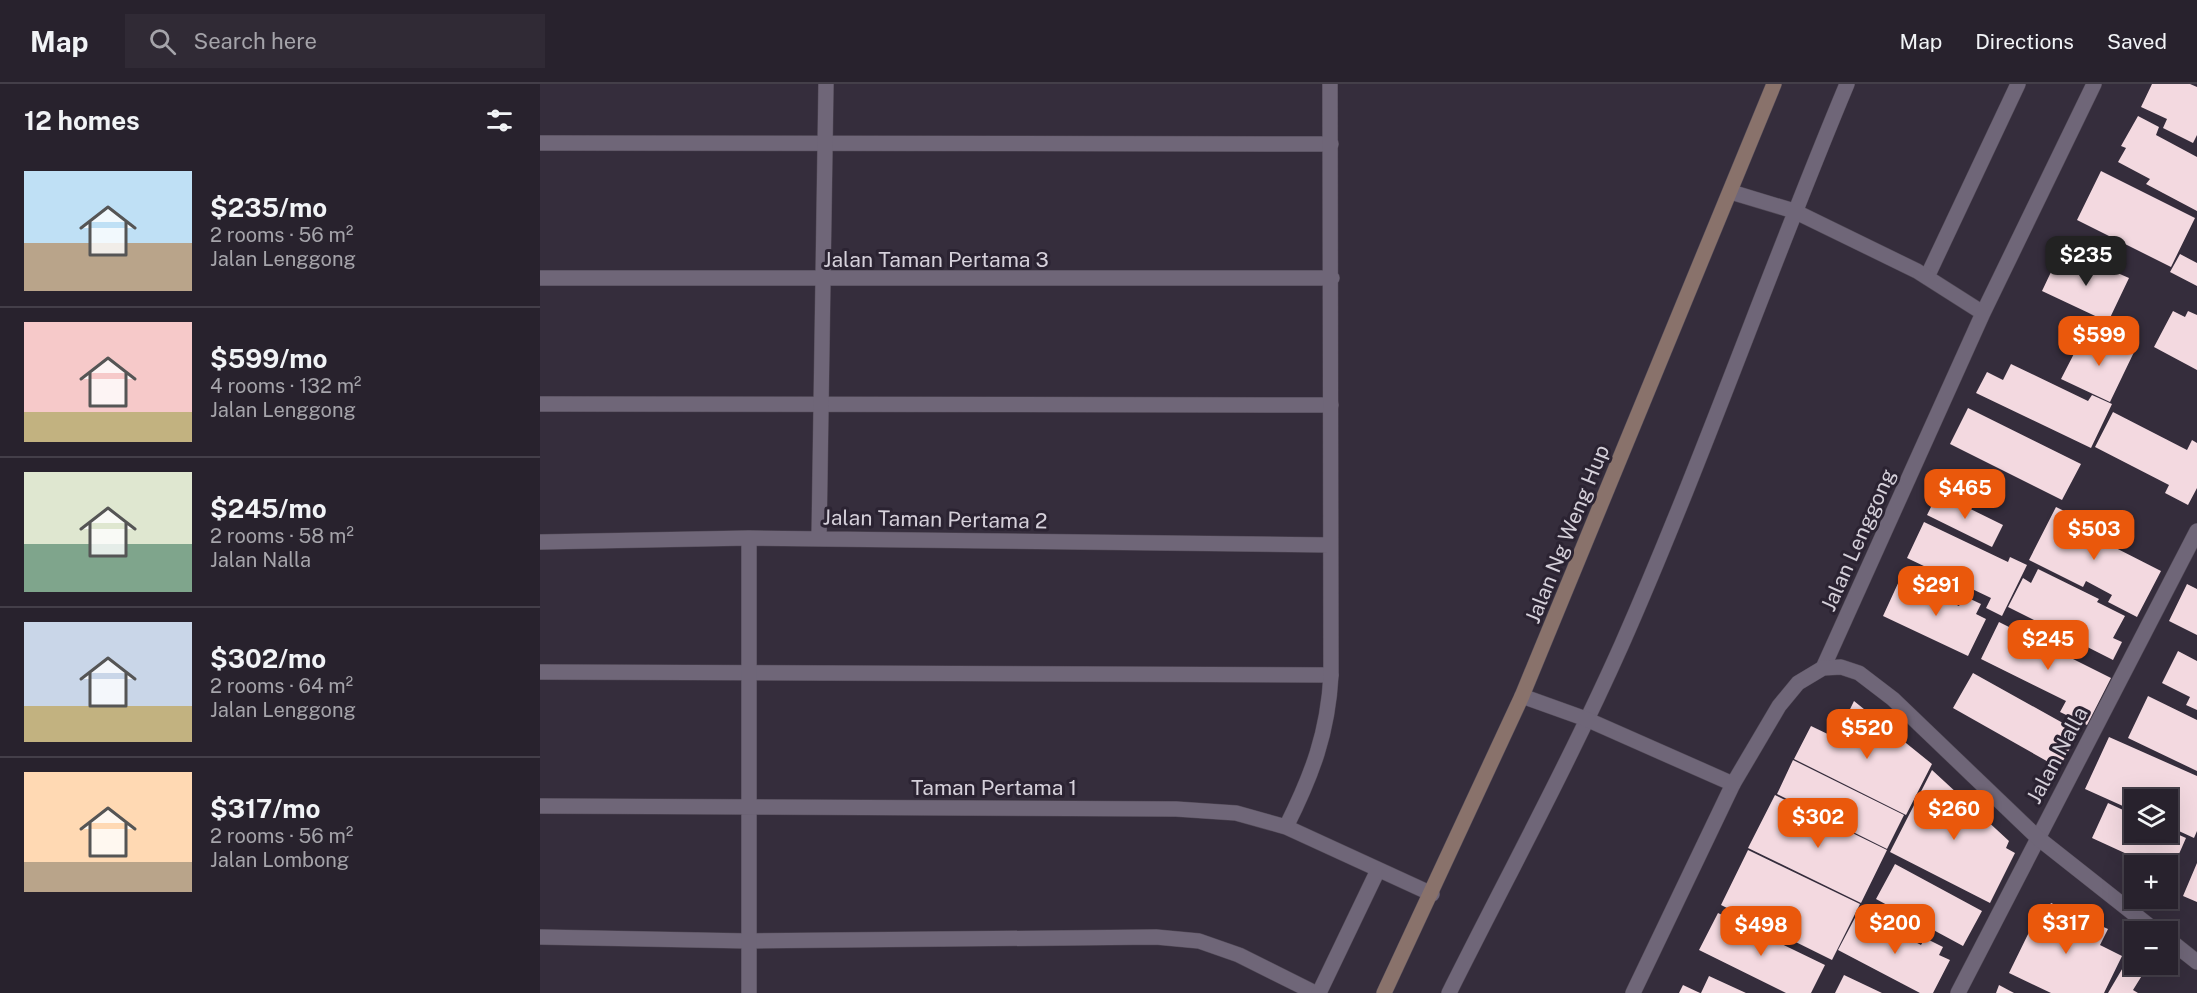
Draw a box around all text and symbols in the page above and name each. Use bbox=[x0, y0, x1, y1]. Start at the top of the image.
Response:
search box bbox=[125, 14, 545, 68]
text: Map bbox=[30, 25, 89, 58]
icon: search bbox=[146, 25, 179, 58]
text: Search here bbox=[194, 28, 317, 54]
text: Map bbox=[1900, 29, 1942, 54]
text: Directions bbox=[1975, 29, 2074, 54]
text: Saved bbox=[2107, 29, 2167, 54]
icon: filters bbox=[483, 104, 516, 137]
text: 12 homes bbox=[24, 105, 140, 136]
text: $235/mo bbox=[210, 192, 327, 223]
icon: home bbox=[72, 195, 144, 267]
text: 2 rooms · 56 m² bbox=[210, 223, 353, 247]
pin: $235 bbox=[2050, 236, 2122, 287]
text: $235 bbox=[2059, 243, 2113, 267]
text: Jalan Lenggong bbox=[210, 247, 356, 271]
street label: Jalan Taman Pertama 3 bbox=[823, 247, 1049, 272]
pin: $599 bbox=[2063, 316, 2135, 367]
text: $599 bbox=[2072, 323, 2126, 347]
text: $599/mo bbox=[210, 343, 328, 374]
icon: home bbox=[72, 346, 144, 418]
text: 4 rooms · 132 m² bbox=[210, 374, 361, 398]
text: Jalan Lenggong bbox=[210, 398, 356, 422]
street label: Jalan Ng Weng Hup bbox=[1520, 441, 1614, 627]
street label: Jalan Lenggong bbox=[1815, 465, 1901, 615]
pin: $465 bbox=[1929, 469, 2001, 520]
text: $465 bbox=[1938, 476, 1992, 500]
text: $245/mo bbox=[210, 493, 327, 524]
icon: home bbox=[72, 496, 144, 568]
street label: Jalan Taman Pertama 2 bbox=[822, 505, 1048, 533]
pin: $503 bbox=[2058, 510, 2130, 561]
text: $503 bbox=[2067, 517, 2121, 541]
text: 2 rooms · 58 m² bbox=[210, 524, 354, 548]
text: Jalan Nalla bbox=[210, 548, 311, 572]
pin: $291 bbox=[1900, 566, 1972, 617]
text: $291 bbox=[1912, 573, 1960, 597]
pin: $245 bbox=[2012, 620, 2084, 671]
text: $245 bbox=[2022, 627, 2074, 651]
text: $302/mo bbox=[210, 643, 326, 674]
icon: home bbox=[72, 646, 144, 718]
text: 2 rooms · 64 m² bbox=[210, 674, 353, 698]
text: Jalan Lenggong bbox=[210, 698, 356, 722]
street label: Jalan Nalla bbox=[2021, 702, 2093, 808]
pin: $520 bbox=[1831, 709, 1903, 760]
text: $520 bbox=[1841, 716, 1893, 740]
street label: Taman Pertama 1 bbox=[911, 775, 1077, 800]
map controls bbox=[2124, 789, 2178, 975]
button: layers bbox=[2124, 789, 2178, 843]
pin: $260 bbox=[1918, 790, 1990, 841]
text: $317/mo bbox=[210, 793, 321, 824]
icon: home bbox=[72, 796, 144, 868]
text: $260 bbox=[1928, 797, 1980, 821]
pin: $302 bbox=[1782, 798, 1854, 849]
text: $302 bbox=[1792, 805, 1844, 829]
text: 2 rooms · 56 m² bbox=[210, 824, 353, 848]
text: Jalan Lombong bbox=[210, 848, 349, 872]
button: + bbox=[2124, 855, 2178, 909]
pin: $200 bbox=[1859, 904, 1931, 955]
pin: $317 bbox=[2030, 904, 2102, 955]
pin: $498 bbox=[1725, 906, 1797, 957]
text: $200 bbox=[1869, 911, 1921, 935]
text: $317 bbox=[2042, 911, 2090, 935]
text: $498 bbox=[1734, 913, 1788, 937]
button: − bbox=[2124, 921, 2178, 975]

